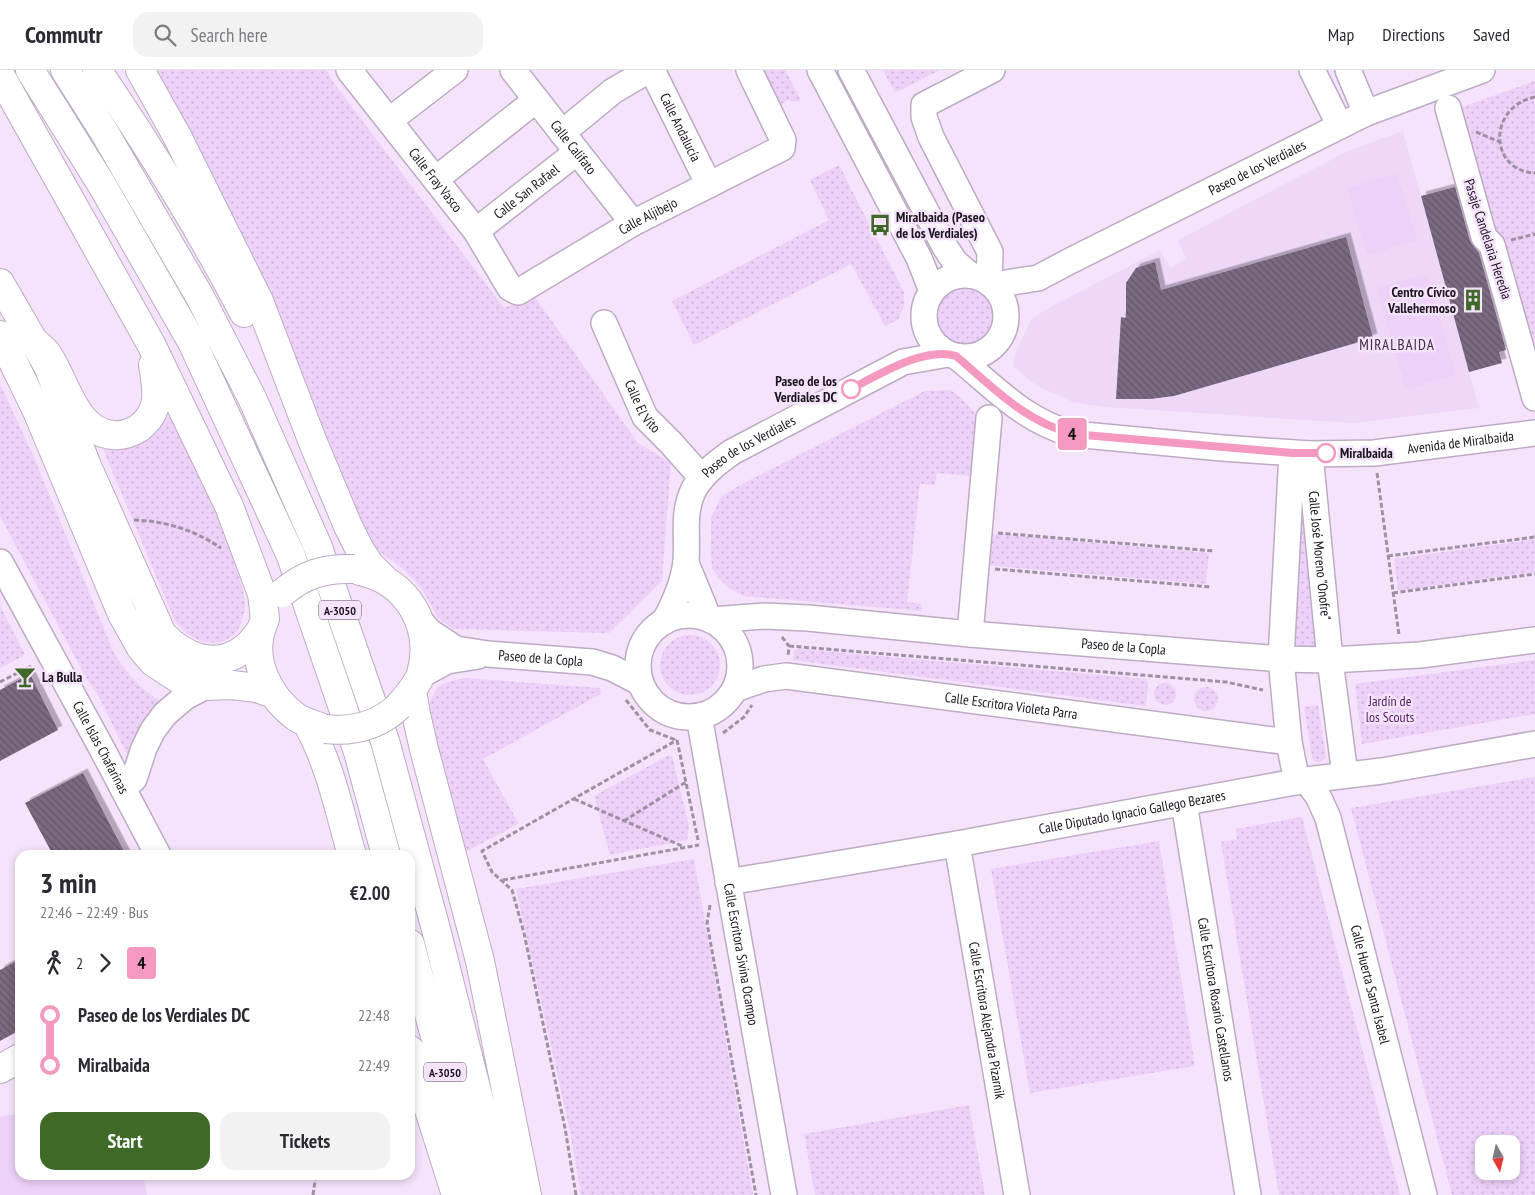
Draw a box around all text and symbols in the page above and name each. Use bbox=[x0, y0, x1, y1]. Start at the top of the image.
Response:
search box bbox=[133, 12, 483, 57]
text: Commutr bbox=[25, 19, 103, 50]
icon: search bbox=[151, 21, 179, 49]
text: Search here bbox=[191, 23, 268, 47]
text: Map bbox=[1328, 23, 1354, 46]
text: Directions bbox=[1382, 23, 1445, 46]
text: Saved bbox=[1473, 23, 1510, 46]
street label: Calle Andalucía bbox=[656, 90, 705, 165]
street label: Calle Califato bbox=[547, 116, 600, 178]
street label: Paseo de los Verdiales bbox=[1205, 135, 1309, 199]
street label: Calle Fray Vasco bbox=[405, 144, 467, 216]
street label: Calle San Rafael bbox=[490, 160, 563, 223]
street label: Pasaje Candelaria Heredia bbox=[1460, 177, 1516, 301]
street label: Calle Aljibejo bbox=[615, 193, 680, 239]
place label: Miralbaida (Paseo de los Verdiales) bbox=[896, 208, 985, 242]
bus stop icon: Miralbaida (Paseo de los Verdiales) bbox=[867, 212, 893, 238]
place label: Centro Cívico Vallehermoso bbox=[1387, 283, 1456, 317]
building icon: Centro Cívico Vallehermoso bbox=[1460, 287, 1486, 313]
district label: MIRALBAIDA bbox=[1359, 335, 1435, 354]
place label: Paseo de los Verdiales DC bbox=[774, 372, 838, 406]
street label: Calle El Vito bbox=[621, 377, 665, 437]
marker: Paseo de los Verdiales DC bbox=[841, 379, 861, 399]
street label: Paseo de los Verdiales bbox=[698, 411, 799, 481]
line badge: 4 bbox=[1056, 418, 1088, 450]
text: 4 bbox=[1068, 422, 1076, 445]
street label: Avenida de Miralbaida bbox=[1406, 427, 1515, 458]
marker: Miralbaida bbox=[1316, 443, 1336, 463]
place label: Miralbaida bbox=[1340, 444, 1393, 462]
street label: Calle José Moreno "Onofre" bbox=[1305, 490, 1335, 621]
road number: A-3050 bbox=[319, 600, 361, 620]
street label: Paseo de la Copla bbox=[1081, 634, 1166, 659]
street label: Paseo de la Copla bbox=[498, 646, 583, 670]
bar icon: La Bulla bbox=[12, 664, 38, 690]
place label: La Bulla bbox=[42, 668, 82, 686]
street label: Calle Escritora Violeta Parra bbox=[944, 688, 1079, 723]
park label: Jardín de los Scouts bbox=[1366, 692, 1414, 726]
street label: Calle Islas Chafarinas bbox=[69, 698, 133, 797]
street label: Calle Diputado Ignacio Gallego Bezares bbox=[1037, 786, 1227, 838]
text: 3 min bbox=[40, 864, 97, 901]
text: €2.00 bbox=[350, 881, 390, 905]
street label: Calle Escritora Sivina Ocampo bbox=[720, 882, 763, 1027]
text: 22:46 – 22:49 · Bus bbox=[40, 902, 148, 922]
street label: Calle Escritora Rosario Castellanos bbox=[1194, 916, 1238, 1083]
street label: Calle Huerta Santa Isabel bbox=[1347, 923, 1394, 1047]
street label: Calle Escritora Alejandra Pizarnik bbox=[965, 941, 1010, 1101]
icon: walk bbox=[40, 949, 68, 977]
icon: forward bbox=[91, 949, 119, 977]
text: 4 bbox=[137, 951, 146, 974]
text: 2 bbox=[76, 953, 83, 973]
text: Paseo de los Verdiales DC bbox=[78, 1003, 250, 1027]
text: 22:48 bbox=[358, 1005, 390, 1025]
text: Miralbaida bbox=[78, 1053, 150, 1077]
text: 22:49 bbox=[358, 1055, 390, 1075]
road number: A-3050 bbox=[424, 1062, 466, 1082]
button: Start bbox=[40, 1112, 210, 1170]
button: Tickets bbox=[220, 1112, 390, 1170]
north arrow bbox=[1475, 1135, 1520, 1180]
map controls bbox=[1475, 1135, 1520, 1180]

